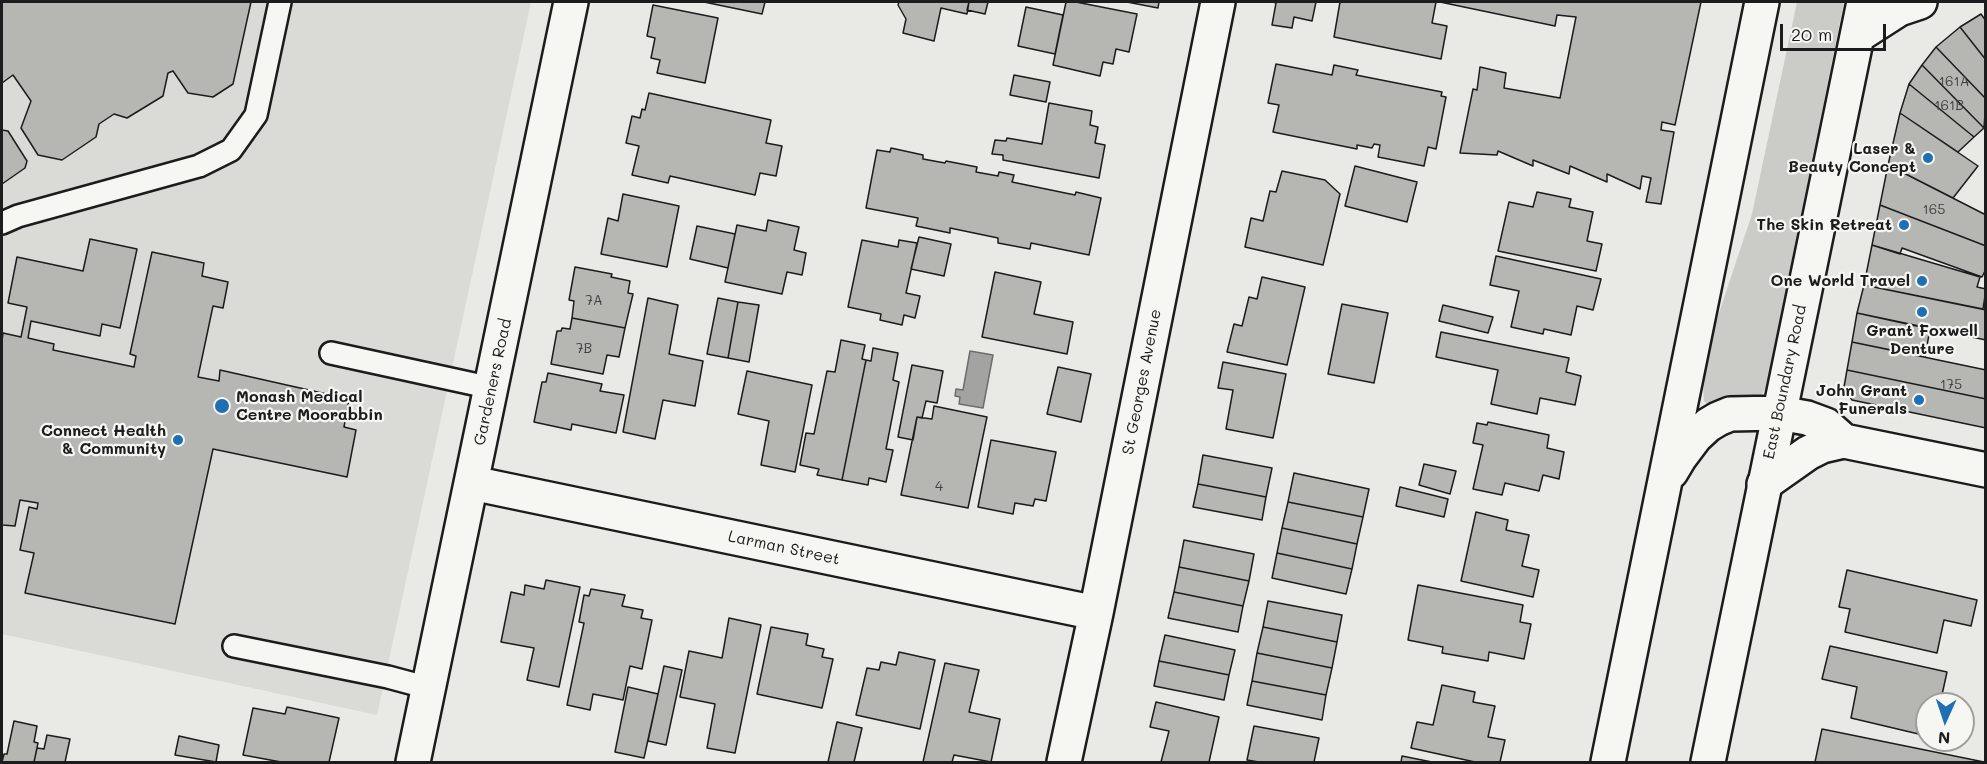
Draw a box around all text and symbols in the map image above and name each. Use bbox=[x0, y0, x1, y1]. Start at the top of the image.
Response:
scale bar bbox=[1783, 12, 1890, 50]
text: 20 m bbox=[1791, 22, 1832, 46]
house number: 161A bbox=[1939, 74, 1969, 90]
house number: 161B bbox=[1934, 98, 1964, 114]
place label: Laser & Beauty Concept bbox=[1788, 139, 1916, 177]
marker: Laser & Beauty Concept bbox=[1921, 151, 1935, 165]
house number: 165 bbox=[1923, 202, 1945, 218]
place label: The Skin Retreat bbox=[1756, 215, 1892, 235]
marker: The Skin Retreat bbox=[1897, 218, 1911, 232]
place label: One World Travel bbox=[1770, 271, 1910, 291]
marker: One World Travel bbox=[1915, 274, 1929, 288]
house number: 7A bbox=[585, 293, 603, 309]
street label: East Boundary Road bbox=[1759, 303, 1811, 461]
marker: Grant Foxwell Denture bbox=[1915, 305, 1929, 319]
street label: St Georges Avenue bbox=[1118, 308, 1166, 456]
street label: Gardeners Road bbox=[470, 317, 516, 447]
place label: Grant Foxwell Denture bbox=[1866, 321, 1978, 359]
house number: 7B bbox=[576, 341, 592, 357]
house number: 175 bbox=[1940, 377, 1962, 393]
place label: John Grant Funerals bbox=[1816, 381, 1907, 419]
place label: Monash Medical Centre Moorabbin bbox=[236, 387, 383, 425]
marker: John Grant Funerals bbox=[1912, 393, 1926, 407]
marker: Monash Medical Centre Moorabbin bbox=[213, 397, 231, 415]
place label: Connect Health & Community bbox=[41, 421, 166, 459]
marker: Connect Health & Community bbox=[171, 433, 185, 447]
house number: 4 bbox=[935, 479, 943, 495]
street label: Larman Street bbox=[726, 527, 842, 569]
north arrow bbox=[1915, 692, 1975, 752]
text: N bbox=[1938, 728, 1951, 749]

